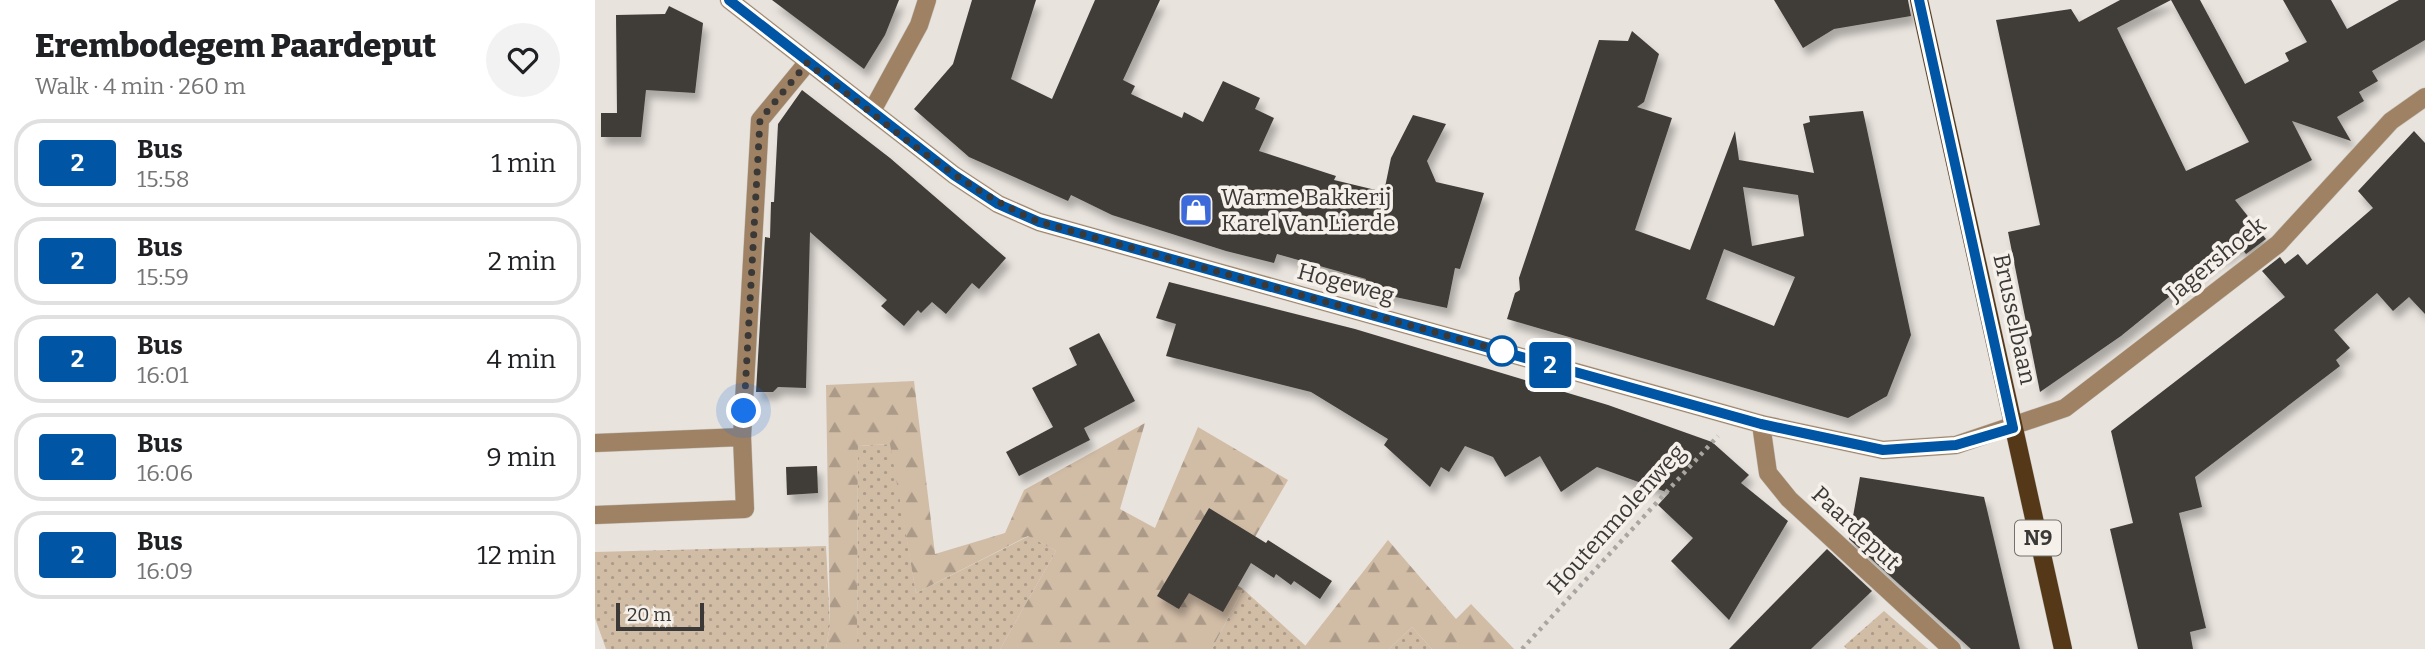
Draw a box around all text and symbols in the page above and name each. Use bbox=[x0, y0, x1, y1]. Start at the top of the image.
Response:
button: heart bbox=[486, 23, 560, 97]
text: Erembodegem Paardeput bbox=[35, 26, 436, 66]
text: Walk · 4 min · 260 m bbox=[35, 72, 246, 100]
text: Bus bbox=[137, 134, 183, 165]
text: 1 min bbox=[491, 148, 556, 179]
text: 2 bbox=[71, 149, 84, 177]
text: 15:58 bbox=[137, 165, 190, 193]
place label: Warme Bakkerij Karel Van Lierde bbox=[1221, 183, 1396, 237]
shop icon: Warme Bakkerij Karel Van Lierde bbox=[1177, 191, 1215, 229]
street label: Jagershoek bbox=[2160, 211, 2271, 308]
text: Bus bbox=[137, 232, 183, 263]
text: 2 min bbox=[488, 246, 556, 277]
text: 2 bbox=[71, 247, 84, 275]
street label: Brusselbaan bbox=[1987, 251, 2043, 387]
street label: Hogeweg bbox=[1294, 257, 1398, 309]
text: 15:59 bbox=[137, 263, 189, 291]
text: Bus bbox=[137, 330, 183, 361]
unlabelled marker bbox=[1487, 336, 1517, 366]
line badge: 2 bbox=[1527, 342, 1573, 388]
text: 4 min bbox=[487, 344, 556, 375]
text: 2 bbox=[71, 345, 84, 373]
text: 2 bbox=[1543, 351, 1557, 379]
text: 16:01 bbox=[137, 361, 189, 389]
your location bbox=[726, 393, 761, 428]
text: Bus bbox=[137, 428, 183, 459]
street label: Houtenmolenweg bbox=[1541, 438, 1691, 600]
text: 9 min bbox=[487, 442, 556, 473]
text: 2 bbox=[71, 443, 84, 471]
text: 16:06 bbox=[137, 459, 193, 487]
street label: Paardeput bbox=[1806, 480, 1906, 576]
road number: N9 bbox=[2015, 520, 2061, 556]
text: Bus bbox=[137, 526, 183, 557]
text: 12 min bbox=[477, 540, 556, 571]
text: 2 bbox=[71, 541, 84, 569]
text: 16:09 bbox=[137, 557, 193, 585]
scale bar bbox=[616, 600, 703, 632]
text: 20 m bbox=[627, 603, 671, 626]

